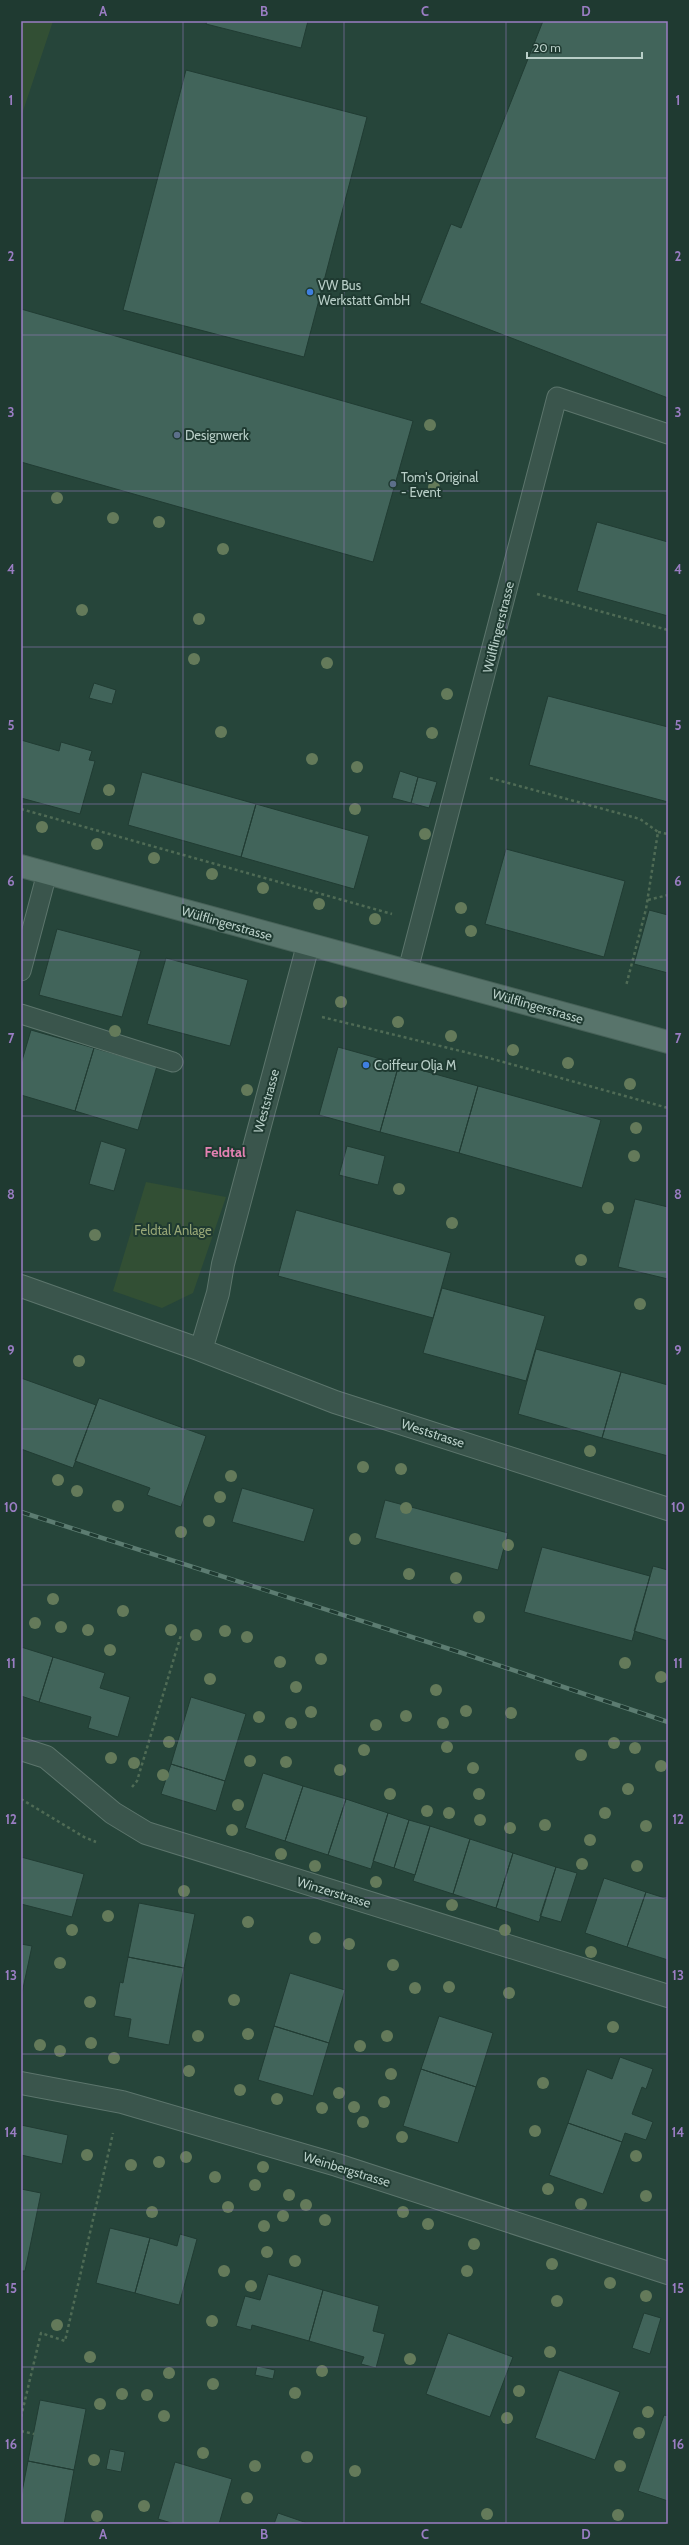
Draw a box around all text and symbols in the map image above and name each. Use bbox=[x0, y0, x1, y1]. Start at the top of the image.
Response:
text: A bbox=[99, 3, 108, 19]
text: B bbox=[260, 3, 268, 19]
text: C bbox=[421, 3, 429, 19]
text: D bbox=[581, 3, 591, 19]
scale bar bbox=[527, 34, 642, 60]
text: 20 m bbox=[533, 40, 561, 55]
text: 1 bbox=[9, 92, 13, 108]
text: 1 bbox=[676, 92, 680, 108]
text: 2 bbox=[8, 248, 15, 264]
text: 2 bbox=[675, 248, 682, 264]
place label: VW Bus Werkstatt GmbH bbox=[318, 277, 410, 308]
marker: VW Bus Werkstatt GmbH bbox=[305, 287, 315, 297]
text: 3 bbox=[7, 404, 15, 420]
text: 3 bbox=[674, 404, 682, 420]
place label: Designwerk bbox=[185, 427, 249, 443]
marker: Designwerk bbox=[172, 430, 182, 440]
place label: Tom's Original - Event bbox=[401, 469, 478, 500]
marker: Tom's Original - Event bbox=[388, 479, 398, 489]
text: 4 bbox=[7, 561, 15, 577]
text: 4 bbox=[674, 561, 682, 577]
street label: Wülflingerstrasse bbox=[479, 579, 517, 674]
text: 5 bbox=[8, 717, 15, 733]
text: 5 bbox=[675, 717, 682, 733]
text: 6 bbox=[7, 873, 15, 889]
text: 6 bbox=[674, 873, 682, 889]
street label: Wülflingerstrasse bbox=[180, 902, 275, 944]
street label: Wülflingerstrasse bbox=[491, 985, 586, 1027]
text: 7 bbox=[8, 1030, 15, 1046]
text: 7 bbox=[675, 1030, 682, 1046]
place label: Coiffeur Olja M bbox=[374, 1057, 456, 1074]
marker: Coiffeur Olja M bbox=[361, 1060, 371, 1070]
street label: Weststrasse bbox=[250, 1067, 282, 1135]
district label: Feldtal bbox=[204, 1143, 246, 1161]
text: 8 bbox=[7, 1186, 15, 1202]
text: 8 bbox=[674, 1186, 682, 1202]
park label: Feldtal Anlage bbox=[134, 1222, 212, 1238]
text: 9 bbox=[7, 1342, 15, 1358]
text: 9 bbox=[674, 1342, 682, 1358]
street label: Weststrasse bbox=[399, 1415, 467, 1451]
text: 10 bbox=[4, 1499, 18, 1515]
text: 10 bbox=[671, 1499, 685, 1515]
text: 11 bbox=[6, 1655, 16, 1671]
text: 11 bbox=[673, 1655, 683, 1671]
text: 12 bbox=[5, 1811, 17, 1827]
text: 12 bbox=[672, 1811, 684, 1827]
street label: Winzerstrasse bbox=[295, 1873, 373, 1911]
text: 13 bbox=[5, 1967, 17, 1983]
text: 13 bbox=[672, 1967, 684, 1983]
text: 14 bbox=[5, 2124, 17, 2140]
text: 14 bbox=[672, 2124, 684, 2140]
street label: Weinbergstrasse bbox=[301, 2148, 393, 2190]
text: 15 bbox=[5, 2280, 17, 2296]
text: 15 bbox=[672, 2280, 684, 2296]
text: 16 bbox=[5, 2436, 17, 2452]
text: 16 bbox=[672, 2436, 684, 2452]
text: A bbox=[99, 2526, 108, 2542]
text: B bbox=[260, 2526, 268, 2542]
text: C bbox=[421, 2526, 429, 2542]
text: D bbox=[581, 2526, 591, 2542]

